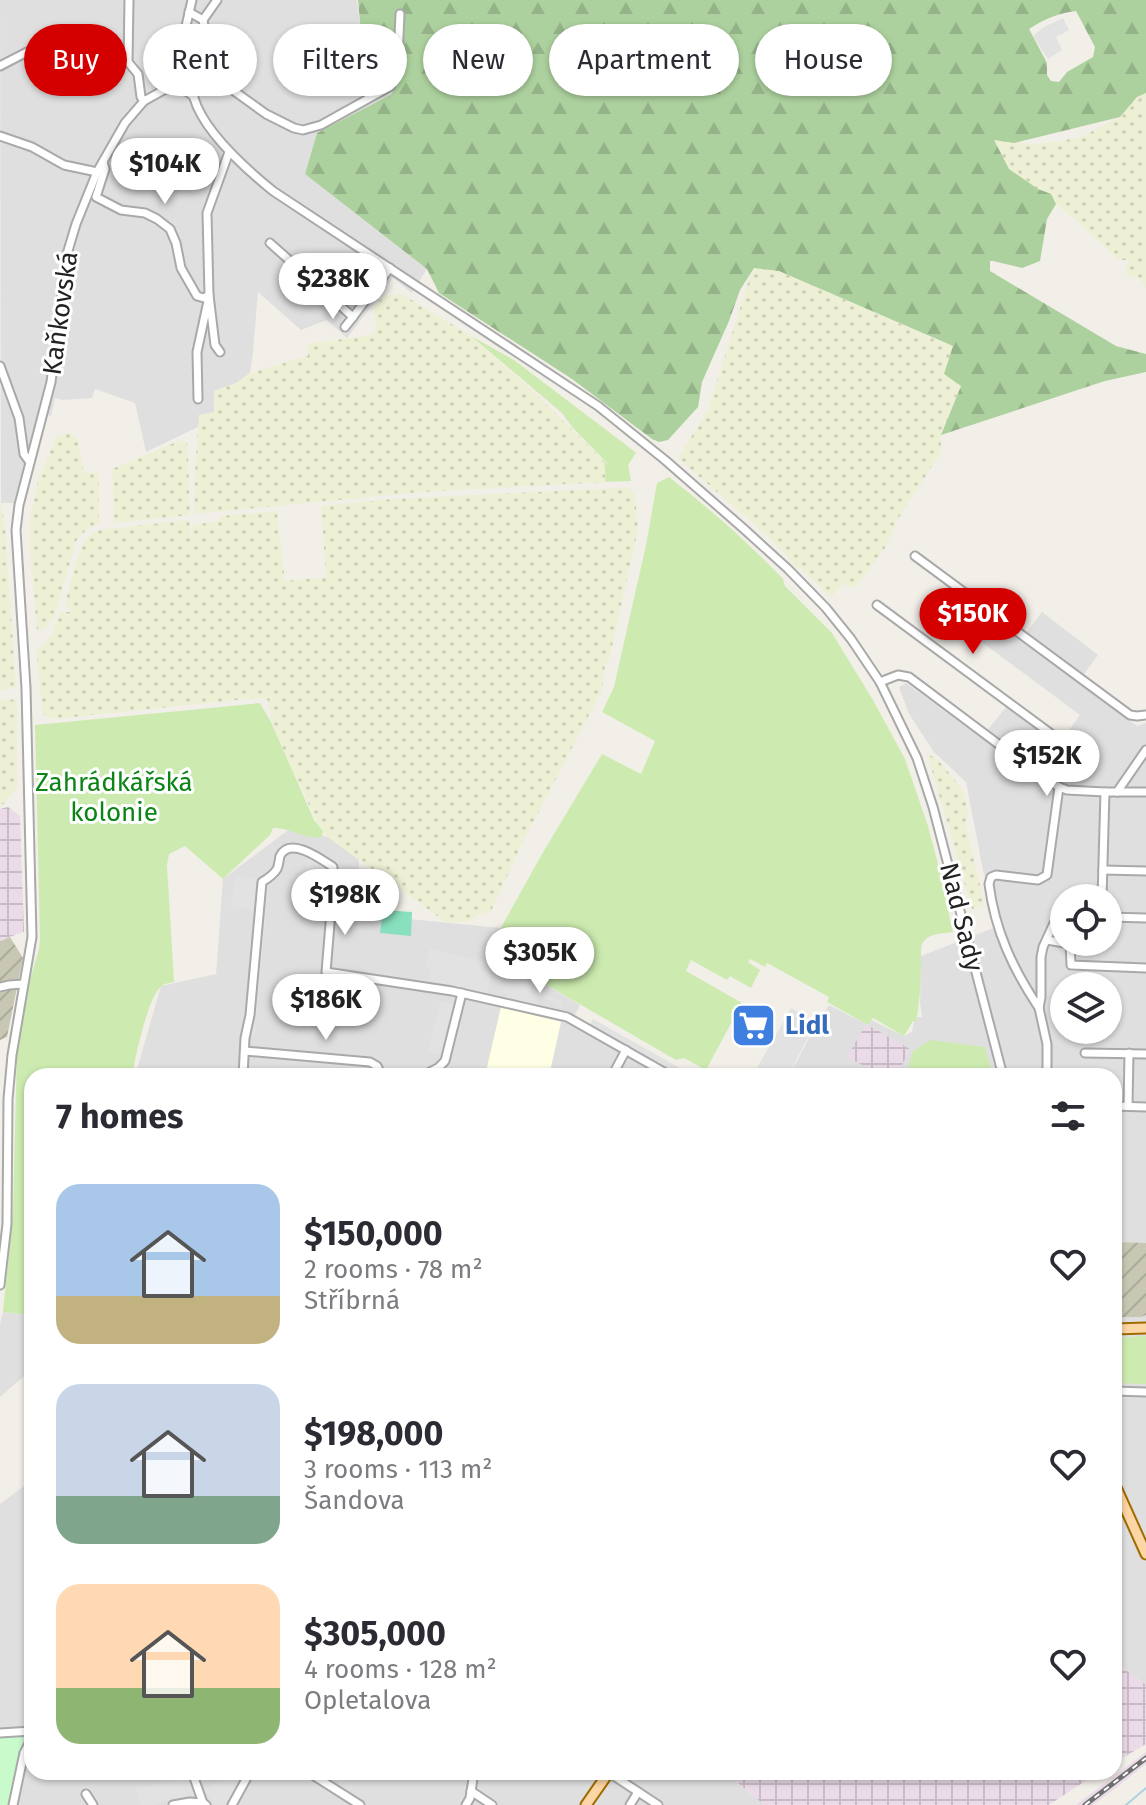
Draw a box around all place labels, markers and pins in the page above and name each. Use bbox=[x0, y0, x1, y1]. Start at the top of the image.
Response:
pin: $104K bbox=[109, 138, 221, 206]
pin: $238K bbox=[277, 253, 389, 321]
pin: $150K bbox=[917, 588, 1029, 656]
pin: $152K bbox=[991, 730, 1103, 798]
pin: $198K bbox=[289, 869, 401, 937]
pin: $305K bbox=[484, 927, 596, 995]
pin: $186K bbox=[270, 974, 382, 1042]
supermarket icon: Lidl bbox=[730, 1001, 778, 1049]
place label: Lidl bbox=[785, 1010, 829, 1041]

